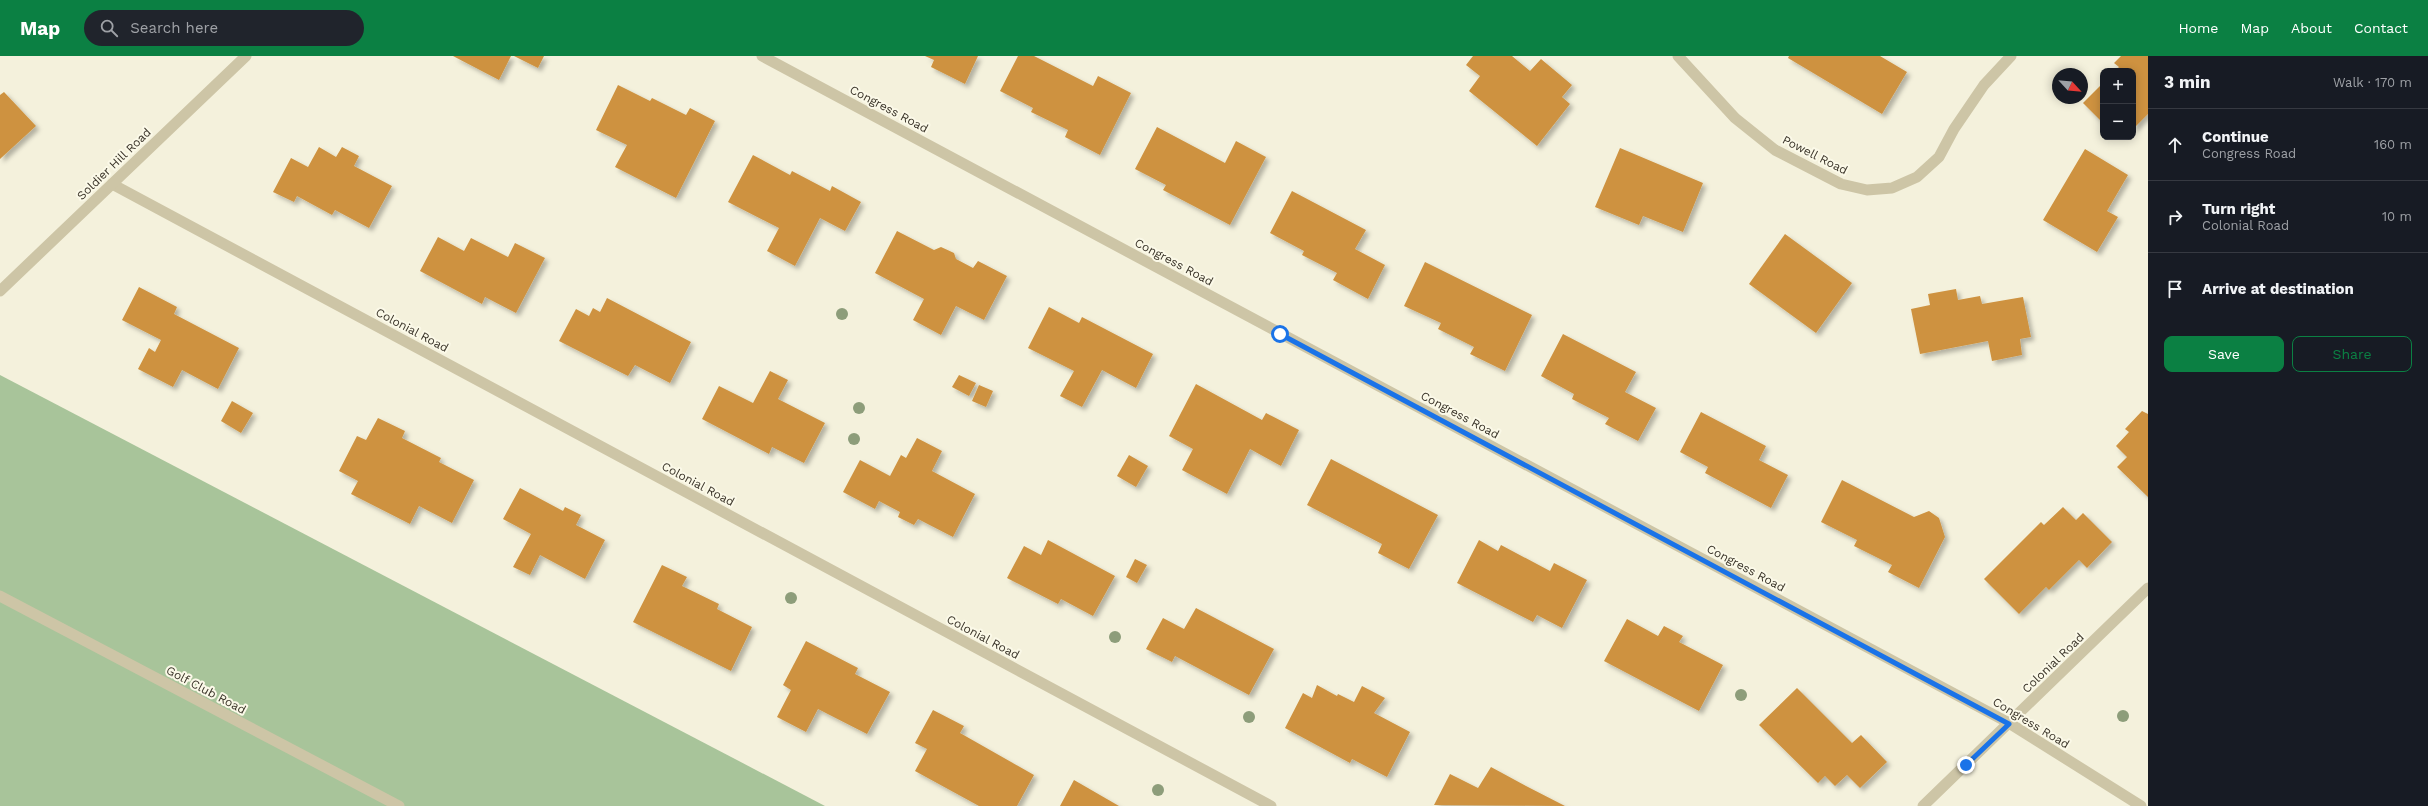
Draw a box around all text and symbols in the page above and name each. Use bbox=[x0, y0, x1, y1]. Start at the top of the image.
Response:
search box bbox=[84, 10, 364, 46]
text: Map bbox=[20, 17, 60, 40]
icon: search bbox=[98, 17, 120, 39]
text: Search here bbox=[130, 19, 218, 37]
text: Home bbox=[2178, 20, 2218, 36]
text: Map bbox=[2240, 20, 2269, 36]
text: About bbox=[2291, 20, 2332, 36]
text: Contact bbox=[2354, 20, 2408, 36]
north arrow bbox=[2052, 68, 2088, 104]
map controls bbox=[2100, 68, 2136, 140]
button: + bbox=[2100, 68, 2136, 104]
text: 3 min bbox=[2164, 72, 2210, 92]
text: Walk · 170 m bbox=[2333, 75, 2412, 90]
street label: Congress Road bbox=[847, 82, 931, 136]
button: − bbox=[2100, 104, 2136, 140]
street label: Soldier Hill Road bbox=[74, 125, 154, 203]
text: Continue bbox=[2202, 128, 2269, 146]
street label: Powell Road bbox=[1780, 133, 1850, 177]
icon: ahead bbox=[2164, 134, 2186, 156]
text: 160 m bbox=[2374, 137, 2412, 152]
text: Congress Road bbox=[2202, 146, 2296, 161]
text: Turn right bbox=[2202, 200, 2275, 218]
icon: right bbox=[2164, 206, 2186, 228]
text: 10 m bbox=[2382, 209, 2412, 224]
text: Colonial Road bbox=[2202, 218, 2289, 233]
street label: Congress Road bbox=[1132, 235, 1216, 289]
icon: arrive bbox=[2164, 278, 2186, 300]
text: Arrive at destination bbox=[2202, 280, 2354, 298]
street label: Colonial Road bbox=[373, 305, 451, 355]
route start bbox=[1271, 325, 1289, 343]
button: Save bbox=[2164, 336, 2284, 372]
button: Share bbox=[2292, 336, 2412, 372]
street label: Congress Road bbox=[1418, 388, 1502, 442]
street label: Colonial Road bbox=[659, 459, 737, 509]
street label: Congress Road bbox=[1704, 541, 1788, 595]
street label: Colonial Road bbox=[944, 612, 1022, 662]
street label: Colonial Road bbox=[2019, 630, 2087, 696]
street label: Golf Club Road bbox=[164, 663, 248, 717]
street label: Congress Road bbox=[1990, 695, 2072, 751]
route end bbox=[1957, 756, 1975, 774]

